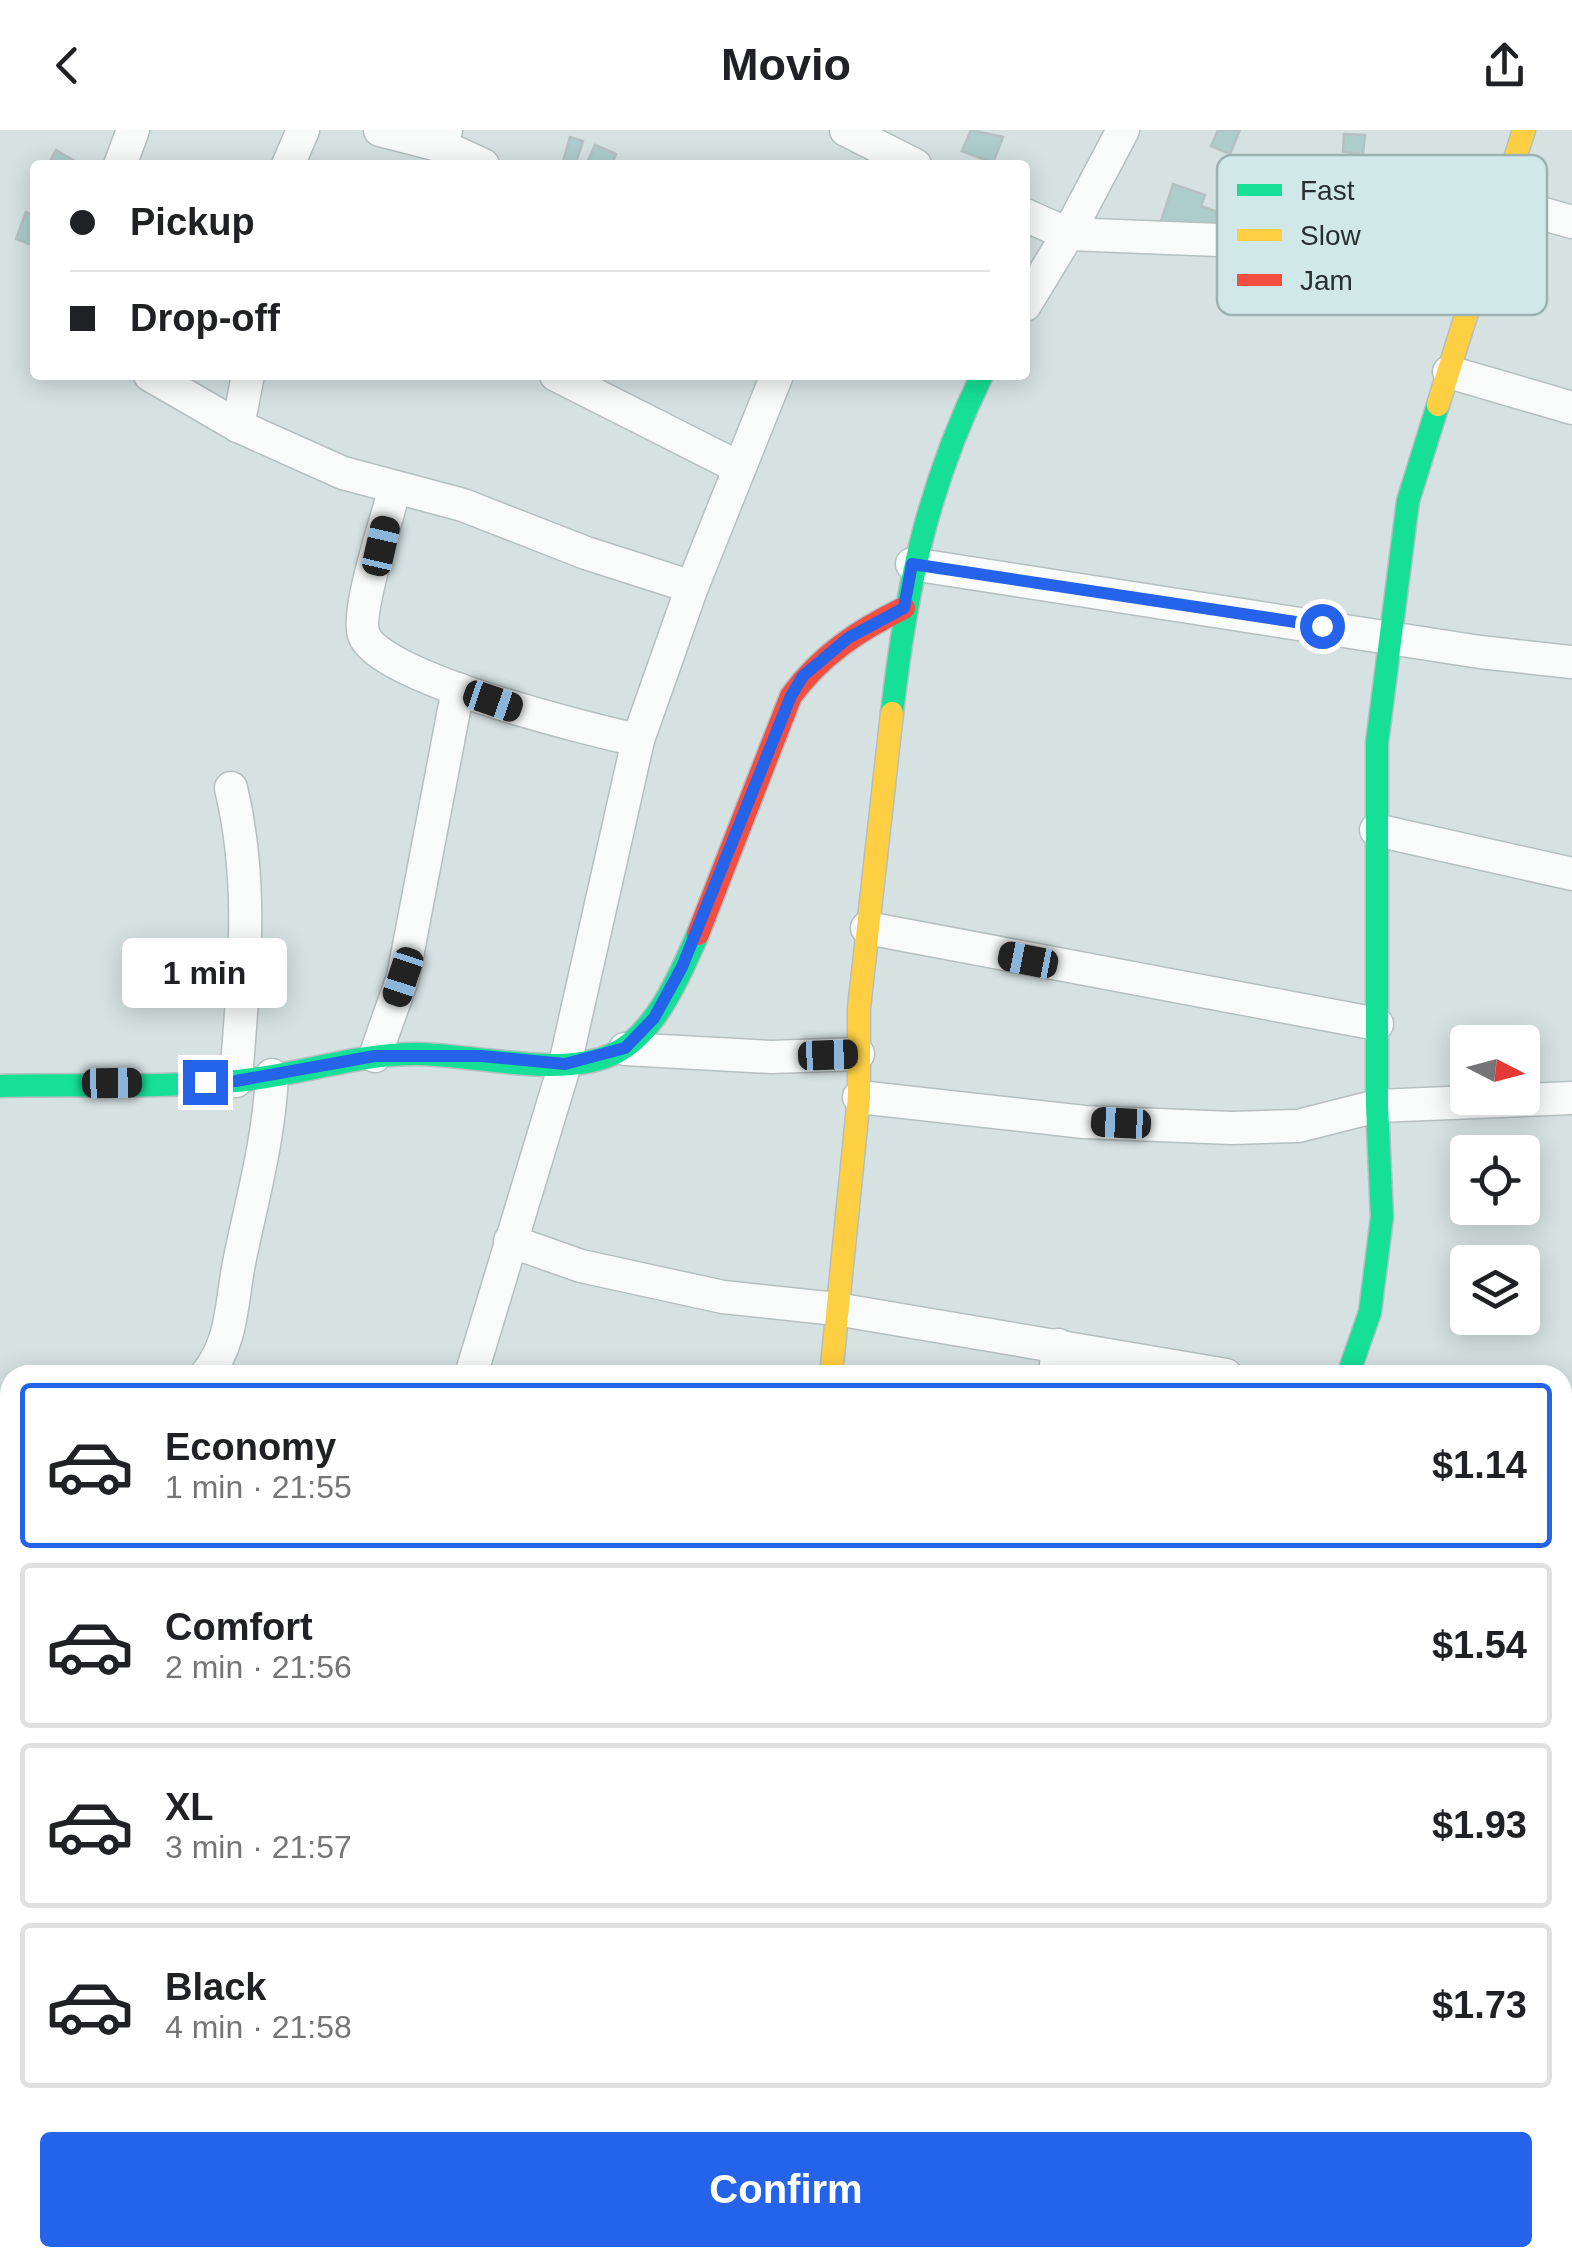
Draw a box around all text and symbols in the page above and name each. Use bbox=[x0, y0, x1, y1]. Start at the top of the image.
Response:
icon: back bbox=[40, 38, 95, 93]
icon: share bbox=[1477, 38, 1532, 93]
text: Movio bbox=[721, 39, 851, 90]
legend bbox=[1217, 155, 1547, 315]
text: Fast bbox=[1300, 175, 1355, 206]
text: Pickup bbox=[130, 201, 255, 243]
text: Slow bbox=[1300, 220, 1361, 251]
text: Jam bbox=[1300, 265, 1353, 296]
text: Drop-off bbox=[130, 297, 280, 339]
car bbox=[360, 513, 402, 579]
route start bbox=[1300, 604, 1345, 649]
car bbox=[460, 677, 526, 725]
callout: 1 min bbox=[122, 937, 288, 1007]
car bbox=[996, 940, 1060, 980]
car bbox=[379, 944, 427, 1010]
text: 1 min bbox=[163, 955, 246, 991]
north arrow bbox=[1450, 1025, 1540, 1115]
map controls bbox=[1450, 1025, 1540, 1335]
car bbox=[797, 1039, 859, 1071]
route end bbox=[183, 1060, 228, 1105]
car bbox=[82, 1067, 142, 1099]
car bbox=[1090, 1106, 1152, 1140]
button: locate bbox=[1450, 1135, 1540, 1225]
button: layers bbox=[1450, 1245, 1540, 1335]
icon: car bbox=[45, 1421, 135, 1511]
text: Economy bbox=[165, 1426, 336, 1468]
text: $1.14 bbox=[1432, 1444, 1527, 1486]
text: 1 min · 21:55 bbox=[165, 1469, 352, 1505]
icon: car bbox=[45, 1601, 135, 1691]
text: Comfort bbox=[165, 1606, 313, 1648]
text: $1.54 bbox=[1432, 1624, 1527, 1666]
text: 2 min · 21:56 bbox=[165, 1649, 352, 1685]
icon: car bbox=[45, 1781, 135, 1871]
text: XL bbox=[165, 1786, 214, 1828]
text: $1.93 bbox=[1432, 1804, 1527, 1846]
text: 3 min · 21:57 bbox=[165, 1829, 352, 1865]
icon: car bbox=[45, 1961, 135, 2051]
text: Black bbox=[165, 1966, 266, 2008]
text: $1.73 bbox=[1432, 1984, 1527, 2026]
text: 4 min · 21:58 bbox=[165, 2009, 352, 2045]
button: Confirm bbox=[40, 2132, 1532, 2247]

